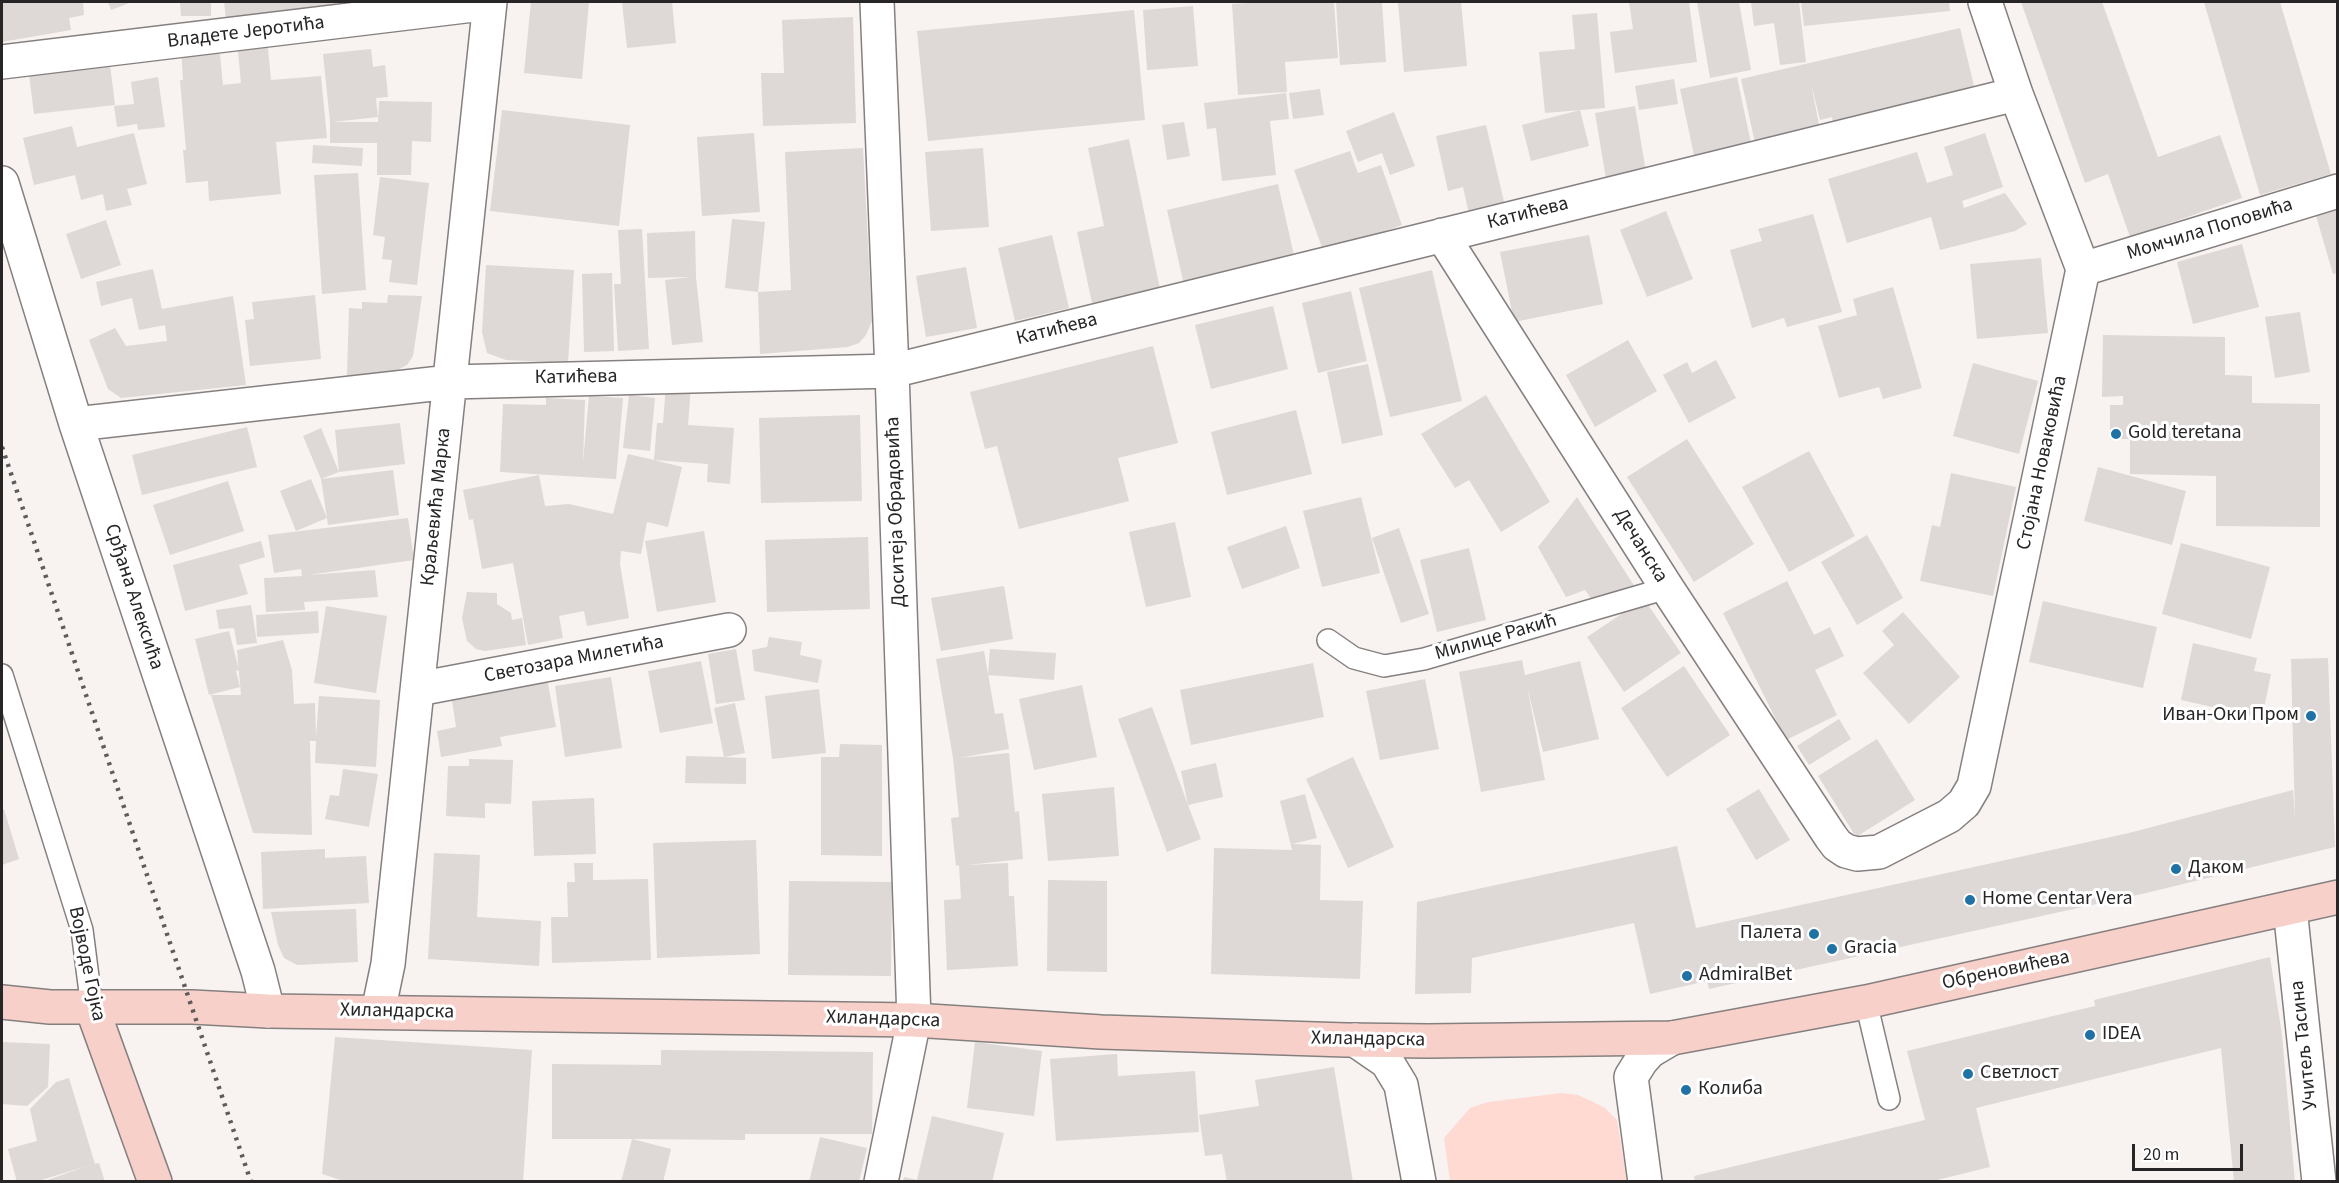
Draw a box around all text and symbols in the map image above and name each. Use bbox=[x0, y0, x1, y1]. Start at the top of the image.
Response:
street label: Владете Јеротића bbox=[166, 11, 326, 55]
street label: Катићева bbox=[1485, 192, 1571, 236]
street label: Момчила Поповића bbox=[2124, 193, 2296, 267]
street label: Катићева bbox=[1014, 308, 1100, 352]
street label: Катићева bbox=[534, 365, 618, 391]
street label: Стојана Новаковића bbox=[2013, 374, 2073, 552]
street label: Доситеја Обрадовића bbox=[882, 416, 912, 608]
place label: Gold teretana bbox=[2128, 422, 2242, 446]
street label: Краљевића Марка bbox=[417, 427, 457, 587]
marker: Gold teretana bbox=[2109, 427, 2123, 441]
street label: Дечанска bbox=[1608, 504, 1672, 588]
street label: Срђана Алексића bbox=[98, 521, 168, 673]
street label: Милице Ракић bbox=[1432, 609, 1560, 667]
street label: Светозара Милетића bbox=[482, 631, 666, 689]
place label: Иван-Оки Пром bbox=[2162, 704, 2299, 728]
marker: Иван-Оки Пром bbox=[2304, 709, 2318, 723]
place label: Даком bbox=[2188, 857, 2244, 881]
marker: Даком bbox=[2169, 862, 2183, 876]
place label: Home Centar Vera bbox=[1982, 888, 2132, 912]
marker: Home Centar Vera bbox=[1963, 893, 1977, 907]
street label: Војводе Гојка bbox=[62, 905, 110, 1023]
place label: Палета bbox=[1740, 922, 1802, 946]
marker: Палета bbox=[1807, 927, 1821, 941]
place label: Gracia bbox=[1844, 937, 1897, 961]
marker: Gracia bbox=[1825, 942, 1839, 956]
street label: Обреновићева bbox=[1940, 946, 2072, 996]
place label: AdmiralBet bbox=[1699, 964, 1792, 988]
marker: AdmiralBet bbox=[1680, 969, 1694, 983]
street label: Учитељ Тасина bbox=[2286, 979, 2324, 1111]
street label: Хиландарска bbox=[340, 999, 454, 1025]
street label: Хиландарска bbox=[825, 1006, 941, 1034]
place label: IDEA bbox=[2102, 1023, 2141, 1047]
street label: Хиландарска bbox=[1311, 1027, 1425, 1053]
marker: IDEA bbox=[2083, 1028, 2097, 1042]
place label: Светлост bbox=[1980, 1062, 2059, 1086]
marker: Светлост bbox=[1961, 1067, 1975, 1081]
place label: Колиба bbox=[1698, 1078, 1763, 1102]
marker: Колиба bbox=[1679, 1083, 1693, 1097]
scale bar bbox=[2135, 1132, 2246, 1170]
text: 20 m bbox=[2143, 1142, 2179, 1167]

